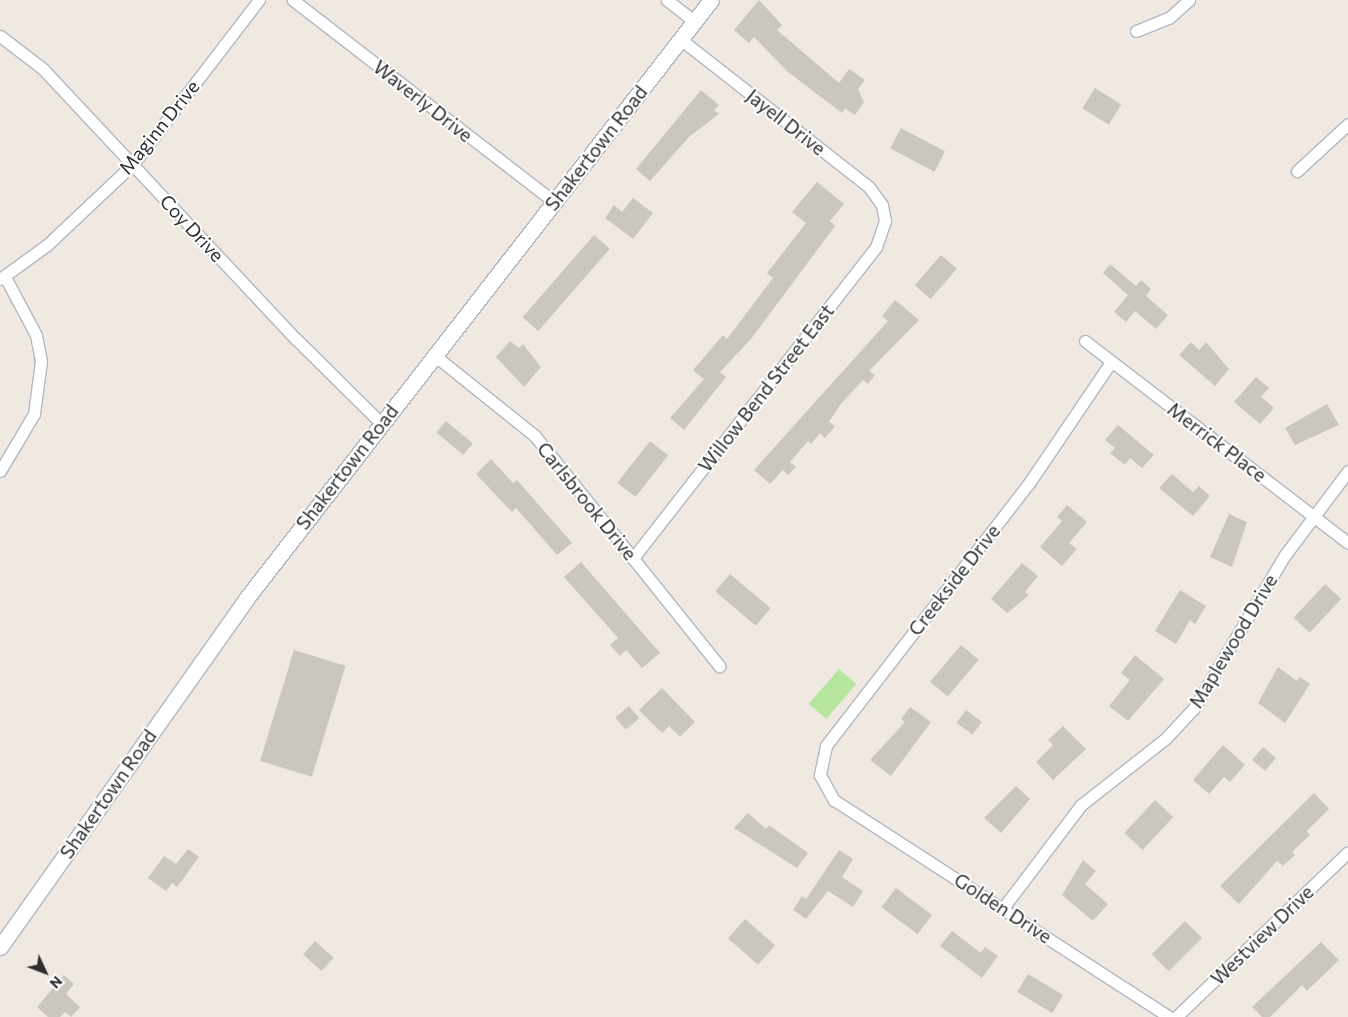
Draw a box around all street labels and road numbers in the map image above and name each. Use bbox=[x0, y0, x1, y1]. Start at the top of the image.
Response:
street label: Waverly Drive bbox=[369, 55, 477, 147]
street label: Maginn Drive bbox=[114, 75, 204, 179]
street label: Shakertown Road bbox=[540, 81, 652, 215]
street label: Jayell Drive bbox=[742, 84, 830, 160]
street label: Coy Drive bbox=[155, 190, 229, 266]
street label: Willow Bend Street East bbox=[693, 300, 839, 476]
street label: Merrick Place bbox=[1163, 397, 1271, 487]
street label: Shakertown Road bbox=[291, 400, 403, 534]
street label: Carlsbrook Drive bbox=[532, 437, 642, 565]
street label: Creekside Drive bbox=[904, 520, 1004, 640]
street label: Maplewood Drive bbox=[1184, 570, 1282, 712]
street label: Shakertown Road bbox=[55, 725, 161, 863]
street label: Golden Drive bbox=[950, 868, 1056, 948]
street label: Westview Drive bbox=[1206, 880, 1318, 990]

